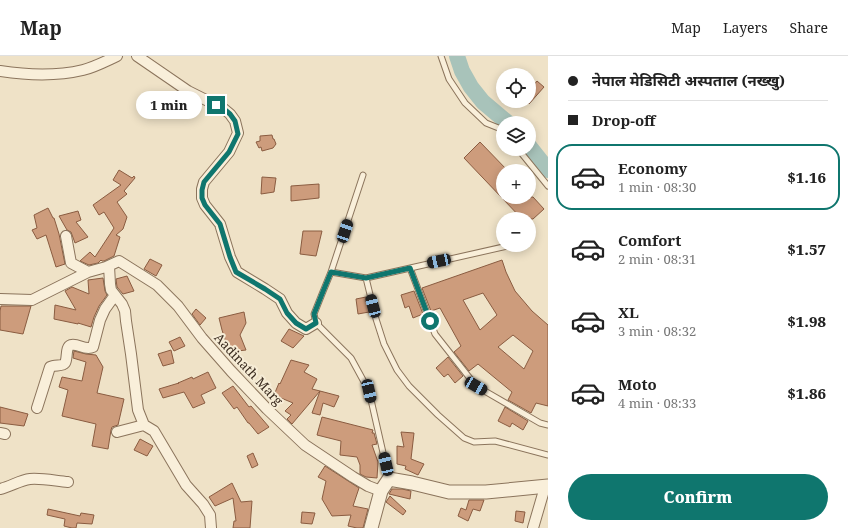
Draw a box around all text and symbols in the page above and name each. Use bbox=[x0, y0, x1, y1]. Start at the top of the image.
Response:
text: Map bbox=[20, 15, 62, 41]
text: Map bbox=[671, 18, 701, 37]
text: Layers bbox=[723, 18, 768, 37]
text: Share bbox=[790, 18, 828, 37]
map controls bbox=[496, 68, 536, 252]
button: locate bbox=[496, 68, 536, 108]
text: नेपाल मेडिसिटी अस्पताल (नख्खु) bbox=[592, 70, 785, 90]
callout: 1 min bbox=[136, 91, 202, 119]
text: 1 min bbox=[150, 96, 188, 114]
route end bbox=[207, 96, 225, 114]
text: Drop-off bbox=[592, 110, 656, 130]
button: layers bbox=[496, 116, 536, 156]
text: Economy bbox=[618, 158, 687, 178]
icon: car bbox=[570, 159, 606, 195]
button: + bbox=[496, 164, 536, 204]
text: $1.16 bbox=[787, 167, 826, 187]
text: 1 min · 08:30 bbox=[618, 178, 696, 196]
button: − bbox=[496, 212, 536, 252]
car bbox=[336, 218, 354, 244]
text: Comfort bbox=[618, 230, 681, 250]
icon: car bbox=[570, 231, 606, 267]
text: $1.57 bbox=[787, 239, 826, 259]
text: 2 min · 08:31 bbox=[618, 250, 696, 268]
car bbox=[426, 253, 452, 269]
car bbox=[364, 293, 382, 319]
text: XL bbox=[618, 302, 639, 322]
icon: car bbox=[570, 303, 606, 339]
text: $1.98 bbox=[787, 311, 826, 331]
route start bbox=[421, 312, 439, 330]
text: 3 min · 08:32 bbox=[618, 322, 696, 340]
street label: Aadinath Marg bbox=[211, 329, 287, 409]
text: Moto bbox=[618, 374, 657, 394]
car bbox=[463, 375, 489, 397]
icon: car bbox=[570, 375, 606, 411]
car bbox=[360, 378, 378, 404]
text: $1.86 bbox=[787, 383, 826, 403]
text: 4 min · 08:33 bbox=[618, 394, 696, 412]
car bbox=[377, 451, 395, 477]
button: Confirm bbox=[568, 474, 828, 520]

